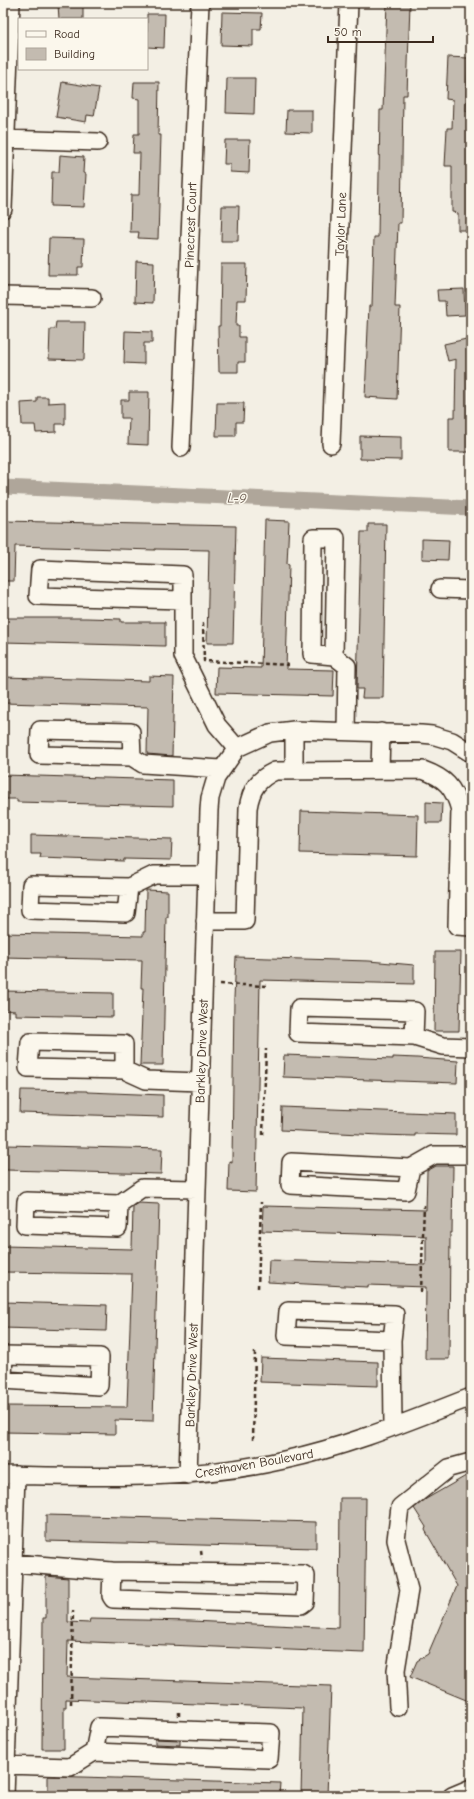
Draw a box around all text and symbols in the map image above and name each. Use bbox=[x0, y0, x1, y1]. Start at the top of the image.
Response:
legend bbox=[18, 18, 148, 70]
scale bar bbox=[328, 18, 433, 44]
text: 50 m bbox=[334, 25, 362, 39]
text: Road bbox=[54, 27, 80, 41]
text: Building bbox=[54, 47, 95, 61]
street label: Pinecrest Court bbox=[182, 181, 200, 268]
street label: Taylor Lane bbox=[332, 191, 349, 256]
water label: L-9 bbox=[227, 490, 247, 508]
street label: Barkley Drive West bbox=[192, 997, 211, 1103]
street label: Barkley Drive West bbox=[182, 1321, 201, 1427]
street label: Cresthaven Boulevard bbox=[194, 1446, 314, 1481]

